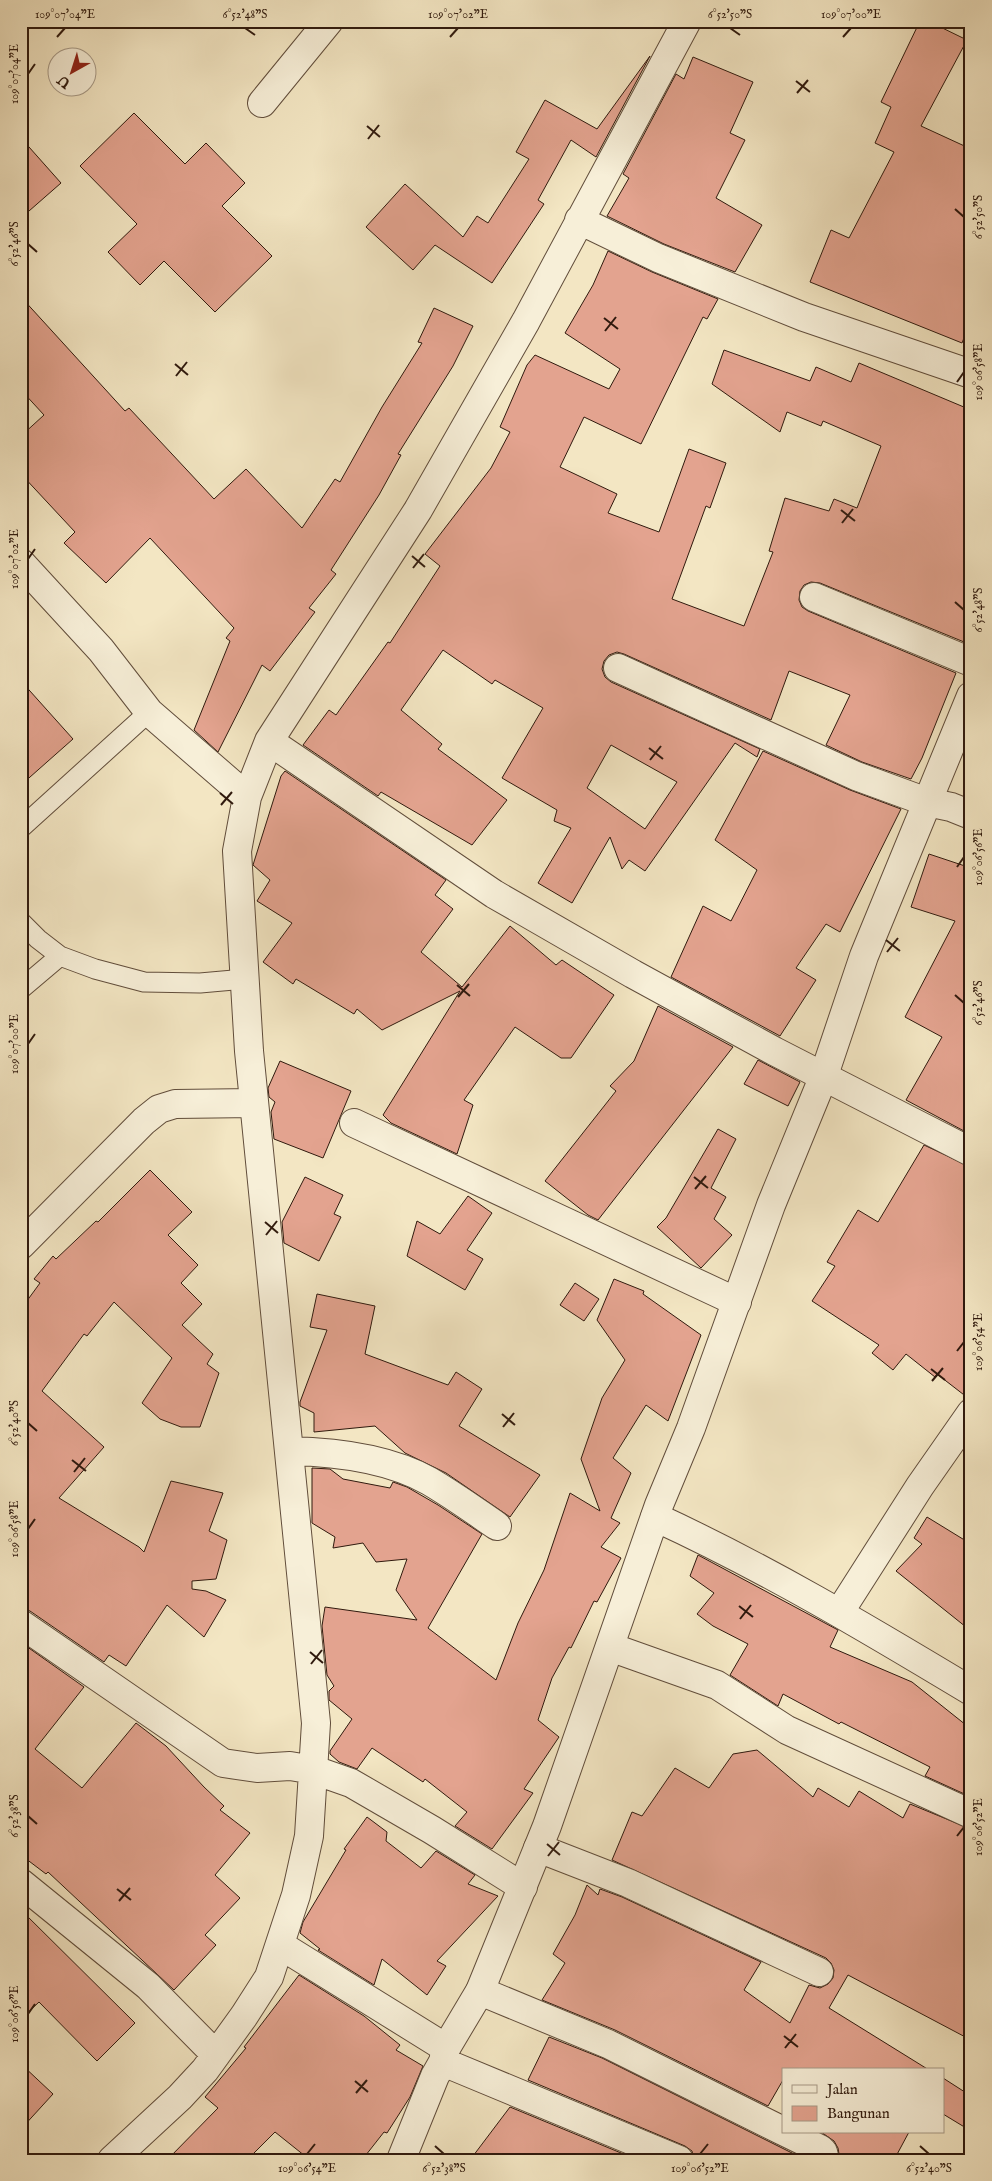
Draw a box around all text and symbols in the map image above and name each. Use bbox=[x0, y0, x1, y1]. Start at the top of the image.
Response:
text: 109°07'04"E bbox=[35, 7, 95, 22]
text: 6°52'48"S bbox=[223, 7, 267, 22]
text: 109°07'02"E bbox=[428, 7, 488, 22]
text: 6°52'50"S bbox=[708, 7, 752, 22]
text: 109°07'00"E bbox=[821, 7, 881, 22]
text: 109°07'04"E bbox=[7, 44, 22, 104]
north arrow bbox=[48, 48, 98, 98]
text: U bbox=[53, 70, 75, 93]
text: 6°52'50"S bbox=[971, 195, 986, 239]
text: 6°52'46"S bbox=[7, 221, 22, 267]
text: 109°06'58"E bbox=[971, 344, 986, 400]
text: 109°07'02"E bbox=[7, 529, 22, 589]
text: 6°52'48"S bbox=[971, 588, 986, 632]
text: 109°06'56"E bbox=[971, 828, 986, 886]
text: 6°52'46"S bbox=[971, 980, 986, 1026]
text: 109°07'00"E bbox=[7, 1014, 22, 1074]
text: 109°06'54"E bbox=[971, 1313, 986, 1371]
text: 6°52'40"S bbox=[7, 1400, 22, 1446]
text: 109°06'58"E bbox=[7, 1501, 22, 1557]
text: 6°52'38"S bbox=[7, 1794, 22, 1838]
text: 109°06'52"E bbox=[971, 1798, 986, 1856]
text: 109°06'56"E bbox=[7, 1985, 22, 2043]
legend bbox=[782, 2068, 944, 2134]
text: Jalan bbox=[825, 2080, 858, 2099]
text: Bangunan bbox=[827, 2104, 890, 2123]
text: 109°06'54"E bbox=[278, 2161, 336, 2176]
text: 6°52'38"S bbox=[422, 2161, 466, 2176]
text: 109°06'52"E bbox=[671, 2161, 729, 2176]
text: 6°52'40"S bbox=[906, 2161, 952, 2176]

